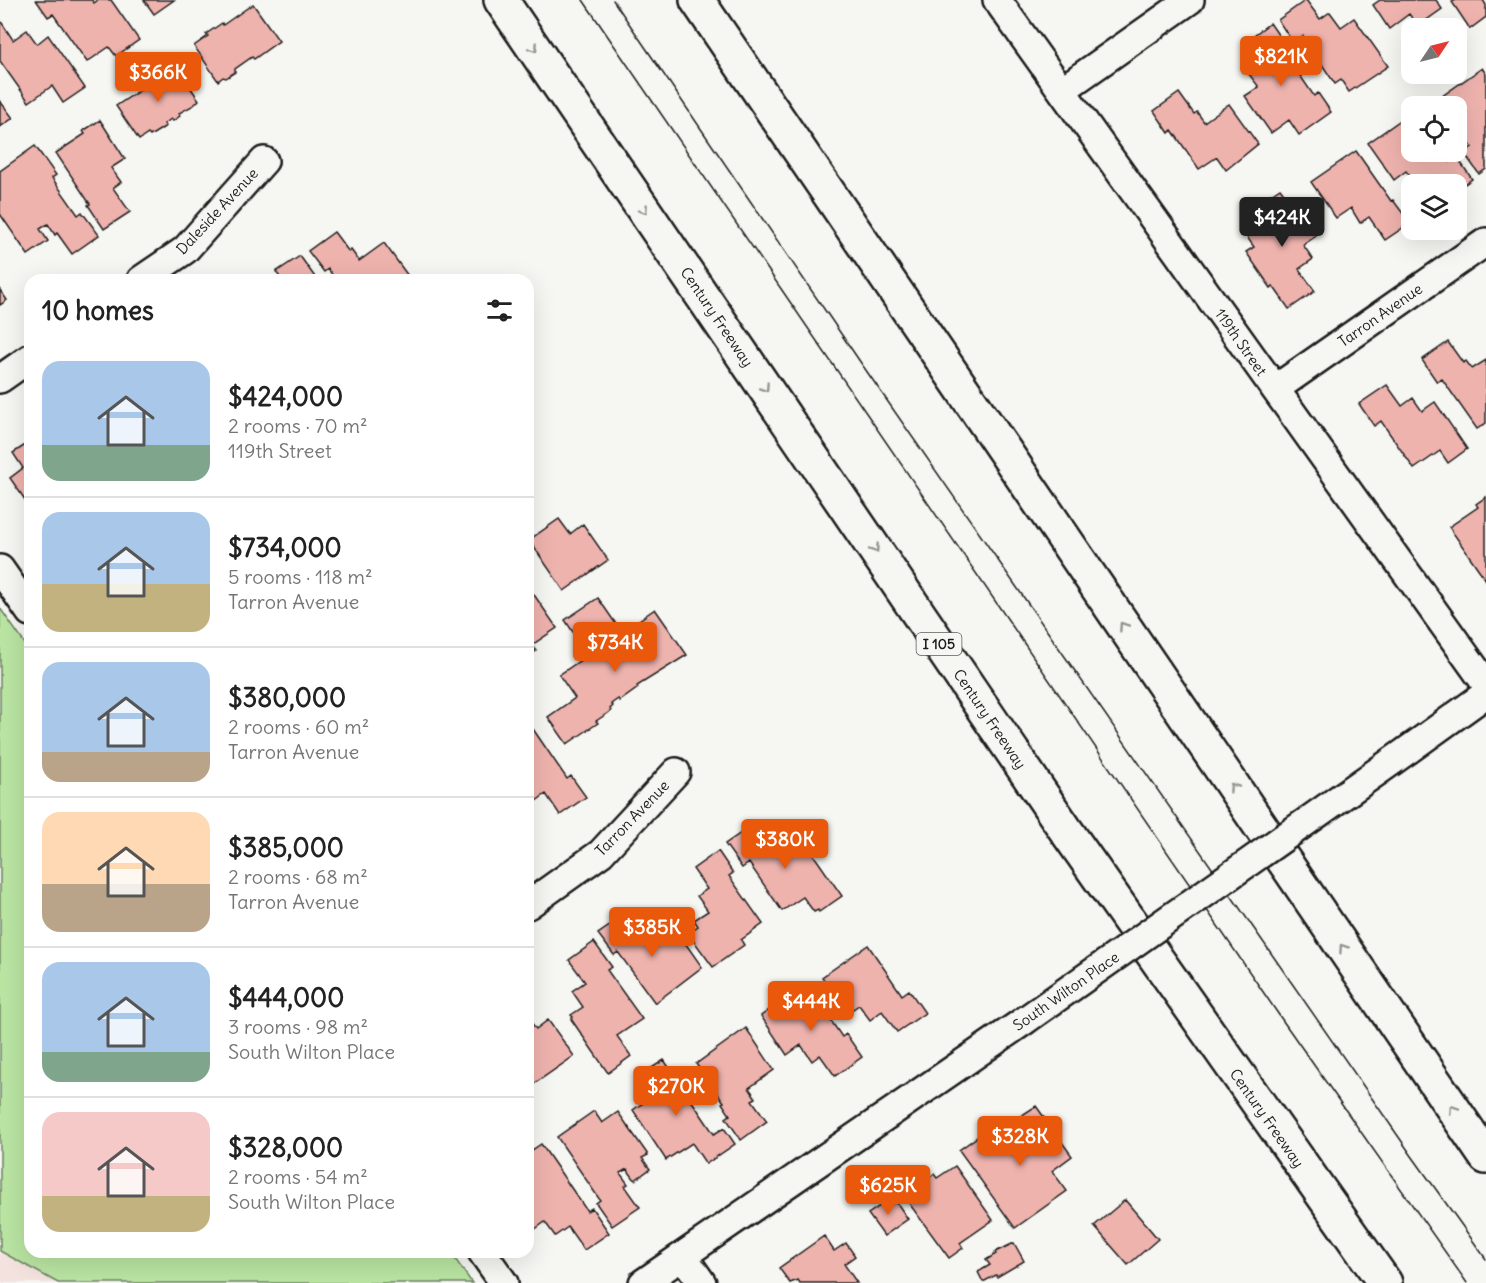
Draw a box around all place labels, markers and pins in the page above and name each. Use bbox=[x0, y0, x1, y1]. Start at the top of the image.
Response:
pin: $821K bbox=[1239, 36, 1323, 87]
pin: $366K bbox=[116, 52, 200, 103]
pin: $424K bbox=[1240, 197, 1324, 248]
pin: $734K bbox=[573, 622, 657, 673]
pin: $380K bbox=[743, 819, 827, 870]
pin: $385K bbox=[610, 907, 694, 958]
pin: $444K bbox=[769, 981, 853, 1032]
pin: $270K bbox=[634, 1066, 718, 1117]
pin: $328K bbox=[978, 1116, 1062, 1167]
pin: $625K bbox=[846, 1165, 930, 1216]

